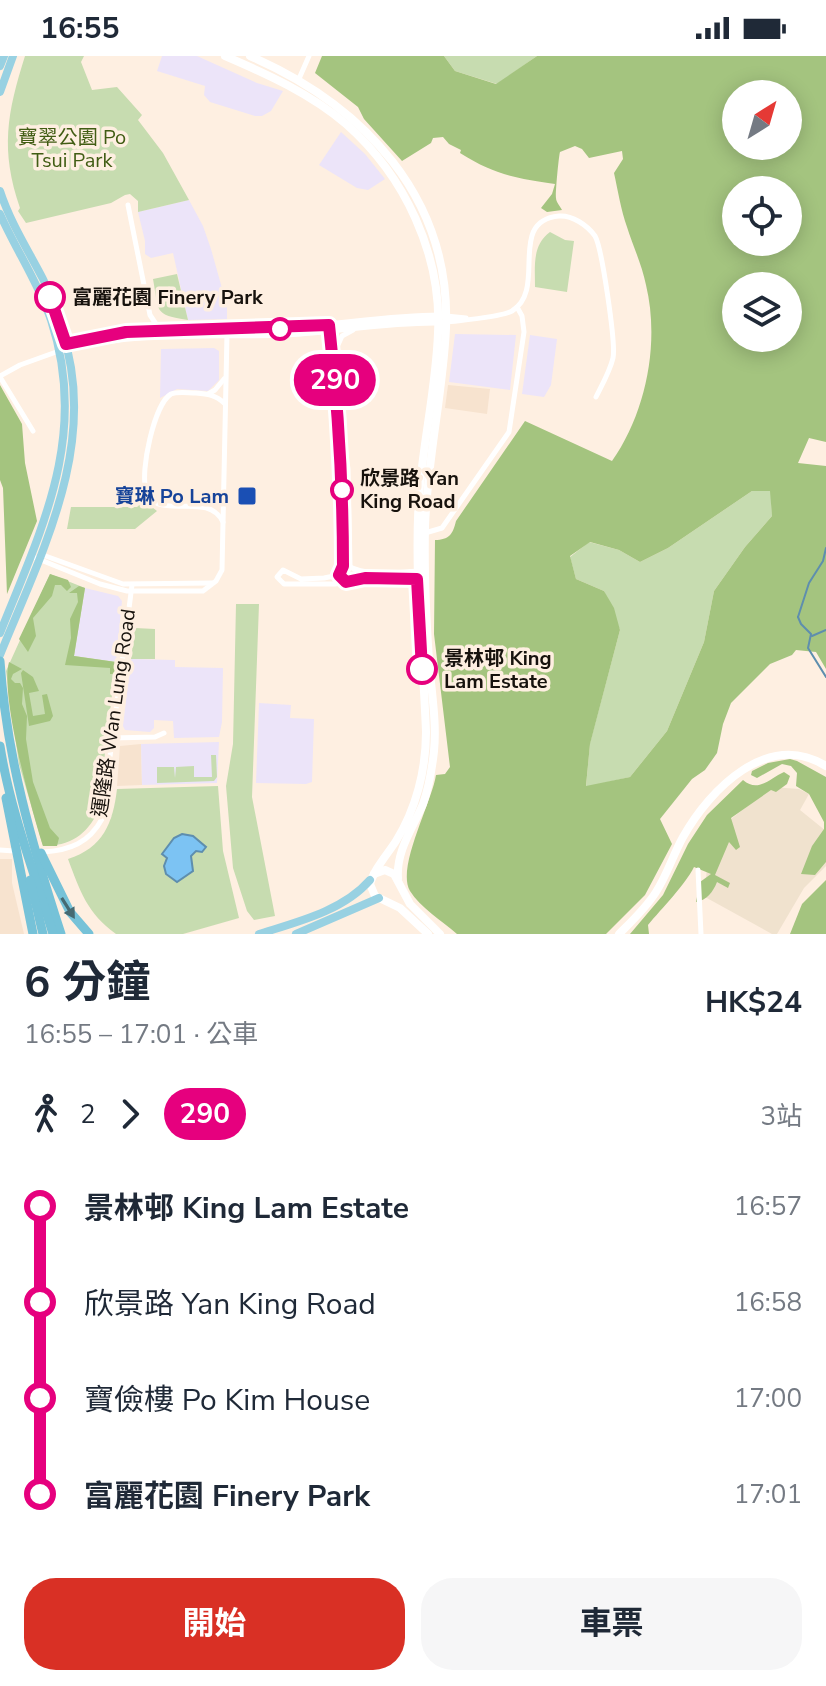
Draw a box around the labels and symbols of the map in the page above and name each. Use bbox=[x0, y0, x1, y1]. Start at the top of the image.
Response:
north arrow bbox=[722, 80, 802, 160]
park label: 寶翠公園 Po Tsui Park bbox=[18, 124, 126, 174]
marker: 富麗花園 Finery Park bbox=[35, 282, 65, 312]
place label: 富麗花園 Finery Park bbox=[72, 284, 264, 311]
unlabelled marker bbox=[269, 318, 291, 340]
line badge: 290 bbox=[289, 354, 381, 406]
place label: 欣景路 Yan King Road bbox=[360, 465, 459, 515]
marker: 欣景路 Yan King Road bbox=[331, 479, 353, 501]
place label: 寶琳 Po Lam bbox=[114, 483, 229, 510]
marker: 寶琳 Po Lam bbox=[236, 485, 258, 507]
street label: 運隆路 Wan Lung Road bbox=[86, 607, 142, 819]
place label: 景林邨 King Lam Estate bbox=[444, 645, 552, 695]
marker: 景林邨 King Lam Estate bbox=[407, 654, 437, 684]
one-way arrow bbox=[61, 897, 75, 919]

